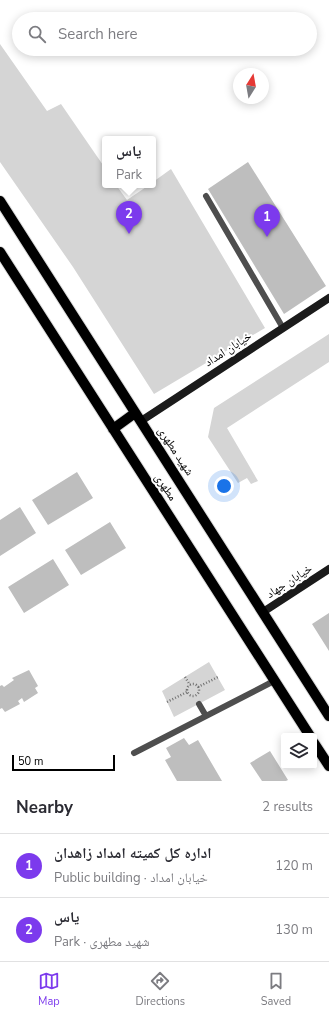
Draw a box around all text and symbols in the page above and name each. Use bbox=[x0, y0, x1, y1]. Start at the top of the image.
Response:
search box bbox=[12, 12, 317, 56]
icon: search bbox=[26, 23, 48, 45]
text: Search here bbox=[58, 24, 138, 44]
north arrow bbox=[233, 68, 269, 104]
popup bbox=[102, 136, 156, 188]
text: یاس bbox=[116, 141, 141, 161]
text: Park bbox=[116, 166, 142, 184]
pin: 2 bbox=[116, 201, 142, 234]
pin: 1 bbox=[254, 204, 280, 237]
street label: خیابان امداد bbox=[201, 328, 255, 370]
street label: شهید مطهری bbox=[154, 423, 198, 479]
street label: مطهری bbox=[151, 470, 181, 504]
your location bbox=[214, 476, 234, 496]
street label: خیابان جهاد bbox=[263, 560, 315, 602]
map controls bbox=[281, 733, 317, 769]
button: layers bbox=[281, 733, 317, 769]
scale bar bbox=[12, 753, 115, 772]
text: 50 m bbox=[18, 754, 43, 769]
text: Nearby bbox=[16, 796, 73, 819]
text: 2 results bbox=[262, 798, 313, 816]
text: اداره کل کمیته امداد زاهدان bbox=[54, 843, 211, 863]
text: 1 bbox=[25, 857, 33, 875]
text: 120 m bbox=[275, 857, 313, 875]
text: Public building · خیابان امداد bbox=[54, 869, 208, 887]
text: یاس bbox=[54, 907, 79, 927]
text: 2 bbox=[25, 921, 33, 939]
text: 130 m bbox=[275, 921, 313, 939]
text: Park · شهید مطهری bbox=[54, 933, 150, 951]
tab: Map bbox=[38, 970, 60, 1009]
tab: Directions bbox=[136, 970, 185, 1009]
tab: Saved bbox=[261, 970, 291, 1009]

